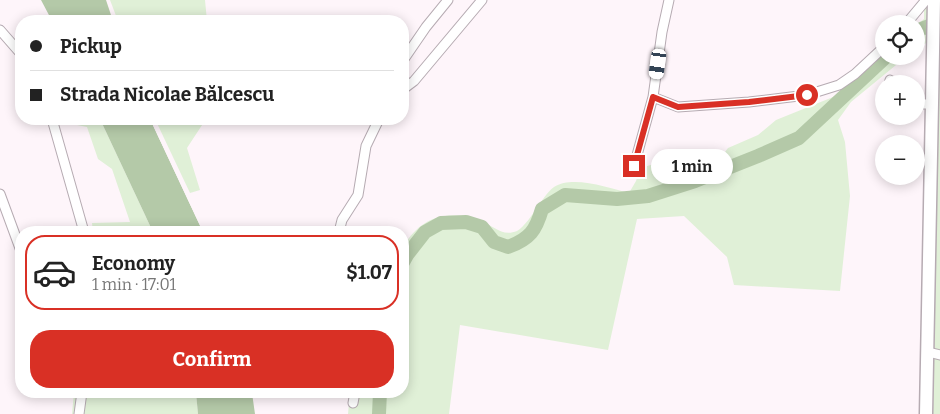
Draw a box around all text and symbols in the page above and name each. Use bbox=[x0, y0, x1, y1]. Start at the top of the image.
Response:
map controls bbox=[875, 15, 925, 185]
button: locate bbox=[875, 15, 925, 65]
text: Pickup bbox=[60, 35, 122, 58]
car bbox=[648, 48, 667, 80]
button: + bbox=[875, 75, 925, 125]
text: Strada Nicolae Bălcescu bbox=[60, 83, 274, 106]
route start bbox=[796, 84, 818, 106]
button: − bbox=[875, 135, 925, 185]
callout: 1 min bbox=[652, 148, 734, 184]
route end bbox=[623, 155, 645, 177]
text: 1 min bbox=[672, 157, 712, 176]
icon: car bbox=[32, 250, 77, 295]
text: Economy bbox=[92, 252, 175, 275]
text: $1.07 bbox=[346, 261, 392, 284]
text: 1 min · 17:01 bbox=[92, 275, 176, 294]
button: Confirm bbox=[30, 330, 394, 388]

